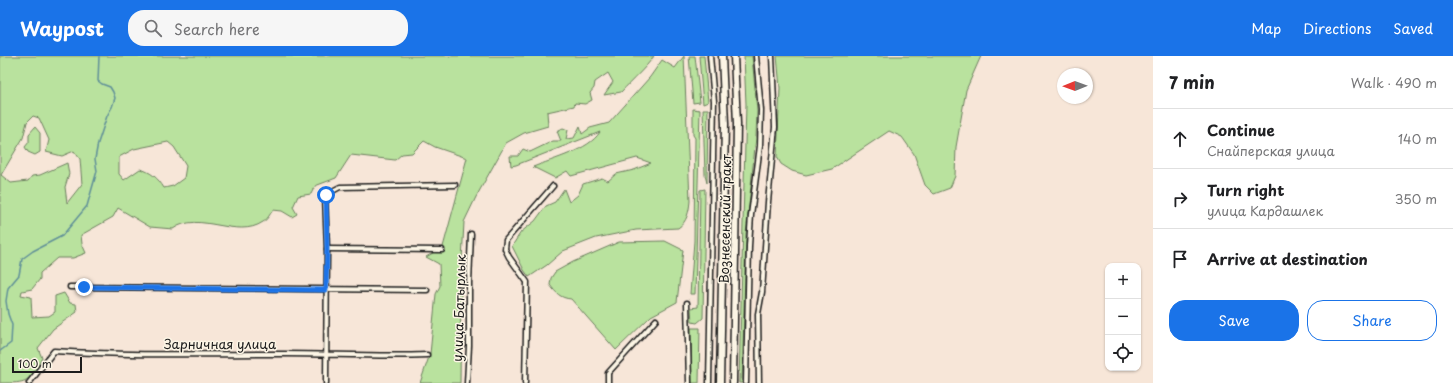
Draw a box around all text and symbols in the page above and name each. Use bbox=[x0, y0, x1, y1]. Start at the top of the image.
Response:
search box bbox=[128, 10, 408, 46]
text: Waypost bbox=[20, 14, 104, 42]
icon: search bbox=[142, 17, 164, 39]
text: Search here bbox=[174, 17, 260, 40]
text: Map bbox=[1251, 18, 1281, 39]
text: Directions bbox=[1303, 18, 1371, 39]
text: Saved bbox=[1393, 18, 1433, 39]
north arrow bbox=[1057, 68, 1093, 104]
text: 7 min bbox=[1169, 69, 1215, 95]
text: Walk · 490 m bbox=[1351, 73, 1437, 92]
text: Continue bbox=[1207, 118, 1275, 141]
icon: ahead bbox=[1169, 128, 1191, 150]
text: 140 m bbox=[1398, 129, 1437, 148]
text: Снайперская улица bbox=[1207, 141, 1335, 160]
street label: Вознесенский тракт bbox=[714, 153, 735, 284]
text: Turn right bbox=[1207, 178, 1284, 201]
route start bbox=[317, 186, 335, 204]
icon: right bbox=[1169, 188, 1191, 210]
text: 350 m bbox=[1395, 189, 1437, 208]
text: улица Кардашлек bbox=[1207, 201, 1323, 220]
text: Arrive at destination bbox=[1207, 247, 1368, 270]
icon: arrive bbox=[1169, 248, 1191, 270]
street label: улица Батырлык bbox=[447, 254, 470, 362]
map controls bbox=[1105, 263, 1141, 371]
button: + bbox=[1105, 263, 1141, 299]
route end bbox=[75, 278, 93, 296]
button: − bbox=[1105, 299, 1141, 335]
button: Save bbox=[1169, 300, 1299, 341]
button: Share bbox=[1307, 300, 1437, 341]
street label: Зарничная улица bbox=[164, 334, 277, 353]
button: locate bbox=[1105, 335, 1141, 371]
scale bar bbox=[12, 355, 82, 374]
text: 100 m bbox=[18, 355, 52, 372]

